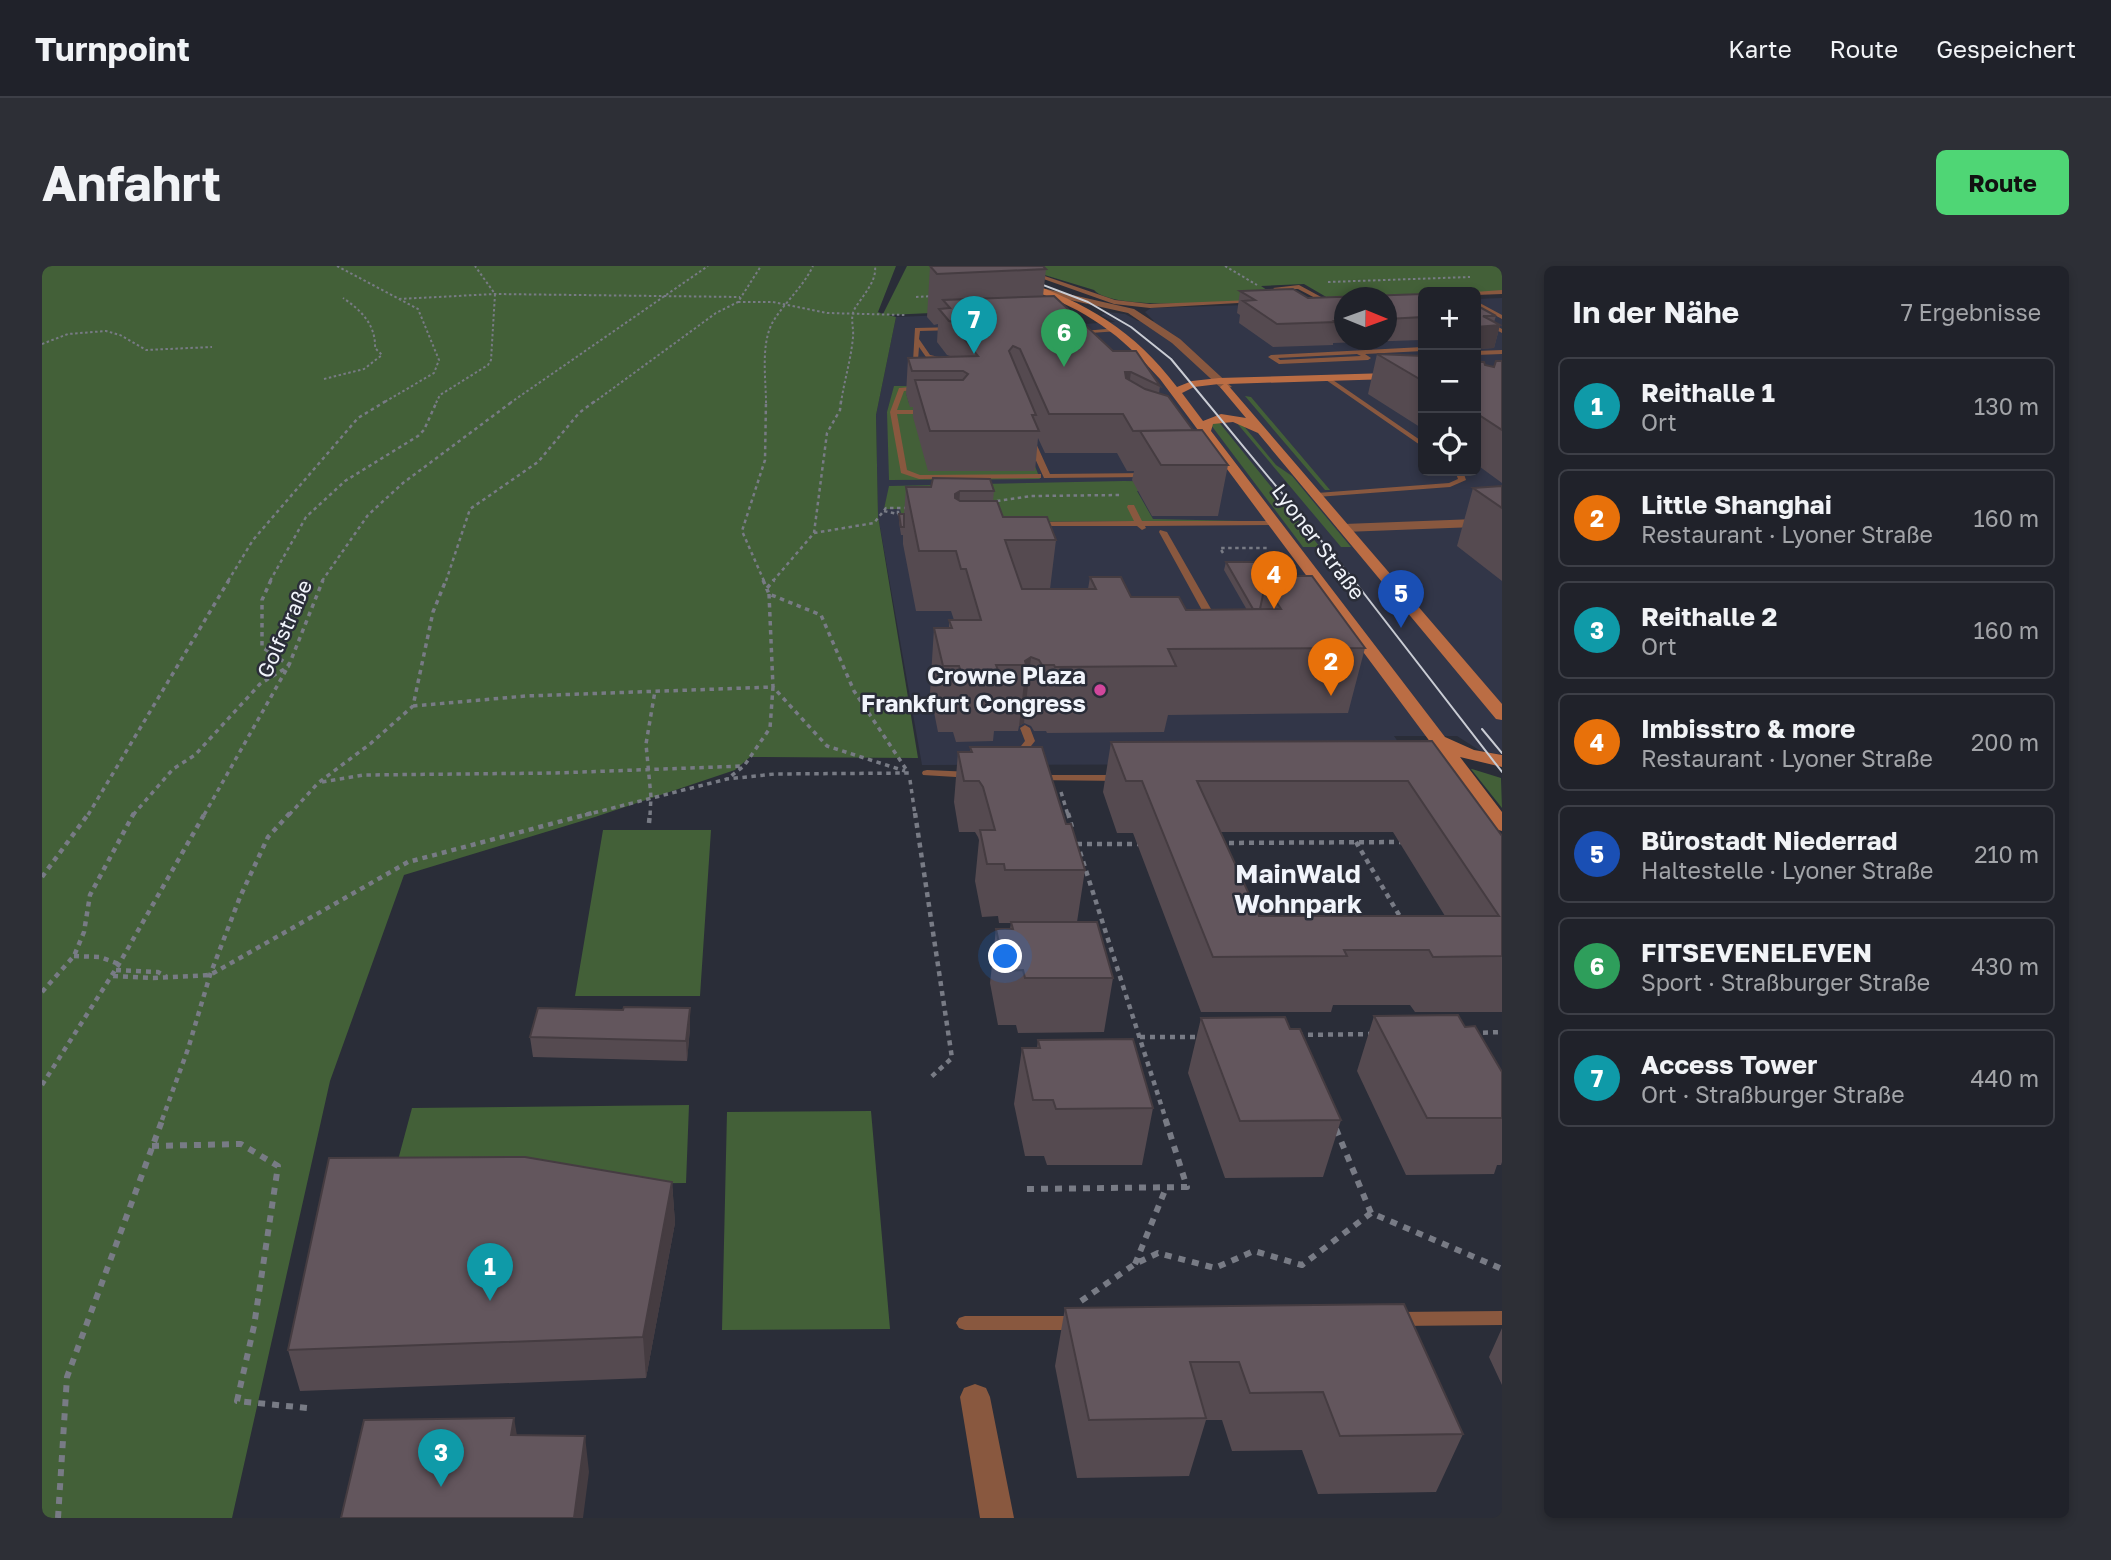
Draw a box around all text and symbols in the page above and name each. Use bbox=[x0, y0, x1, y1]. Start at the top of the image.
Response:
text: Turnpoint bbox=[35, 29, 190, 68]
text: Karte bbox=[1728, 34, 1792, 63]
text: Route bbox=[1830, 34, 1898, 63]
text: Gespeichert bbox=[1936, 34, 2076, 63]
button: Route bbox=[1936, 150, 2069, 215]
text: Anfahrt bbox=[42, 153, 221, 212]
north arrow bbox=[1334, 287, 1397, 350]
map controls bbox=[1418, 287, 1481, 476]
button: + bbox=[1418, 287, 1481, 350]
text: In der Nähe bbox=[1572, 294, 1739, 330]
pin: 7 bbox=[951, 296, 997, 354]
text: 7 Ergebnisse bbox=[1901, 298, 2041, 326]
pin: 6 bbox=[1041, 309, 1087, 367]
button: − bbox=[1418, 350, 1481, 413]
text: Reithalle 1 bbox=[1641, 377, 1775, 408]
text: 1 bbox=[1591, 392, 1603, 420]
text: 130 m bbox=[1974, 392, 2039, 420]
text: Ort bbox=[1641, 408, 1677, 436]
button: locate bbox=[1418, 413, 1481, 476]
street label: Lyoner Straße bbox=[1267, 478, 1371, 604]
text: Little Shanghai bbox=[1641, 489, 1832, 520]
text: 2 bbox=[1590, 504, 1604, 532]
text: 160 m bbox=[1974, 504, 2039, 532]
text: Restaurant · Lyoner Straße bbox=[1641, 520, 1933, 548]
pin: 4 bbox=[1251, 551, 1297, 609]
pin: 5 bbox=[1378, 570, 1424, 628]
street label: Golfstraße bbox=[251, 575, 317, 682]
text: Reithalle 2 bbox=[1641, 601, 1777, 632]
text: 3 bbox=[1590, 616, 1604, 644]
text: 160 m bbox=[1974, 616, 2039, 644]
text: Ort bbox=[1641, 632, 1677, 660]
pin: 2 bbox=[1308, 638, 1354, 696]
place label: Crowne Plaza Frankfurt Congress bbox=[861, 660, 1086, 717]
marker: Crowne Plaza Frankfurt Congress bbox=[1092, 682, 1108, 698]
text: Imbisstro & more bbox=[1641, 713, 1855, 744]
text: 4 bbox=[1590, 728, 1604, 756]
text: 200 m bbox=[1971, 728, 2039, 756]
text: Restaurant · Lyoner Straße bbox=[1641, 744, 1933, 772]
text: Bürostadt Niederrad bbox=[1641, 825, 1897, 856]
text: 5 bbox=[1590, 840, 1604, 868]
text: 210 m bbox=[1974, 840, 2039, 868]
text: Haltestelle · Lyoner Straße bbox=[1641, 856, 1933, 884]
district label: MainWald Wohnpark bbox=[1234, 858, 1362, 919]
text: FITSEVENELEVEN bbox=[1641, 937, 1872, 968]
your location bbox=[988, 939, 1022, 973]
text: 6 bbox=[1590, 952, 1604, 980]
text: 430 m bbox=[1971, 952, 2039, 980]
text: Sport · Straßburger Straße bbox=[1641, 968, 1930, 996]
text: Access Tower bbox=[1641, 1049, 1817, 1080]
text: 7 bbox=[1591, 1064, 1603, 1092]
text: 440 m bbox=[1971, 1064, 2039, 1092]
text: Ort · Straßburger Straße bbox=[1641, 1080, 1904, 1108]
pin: 1 bbox=[467, 1243, 513, 1301]
pin: 3 bbox=[418, 1429, 464, 1487]

